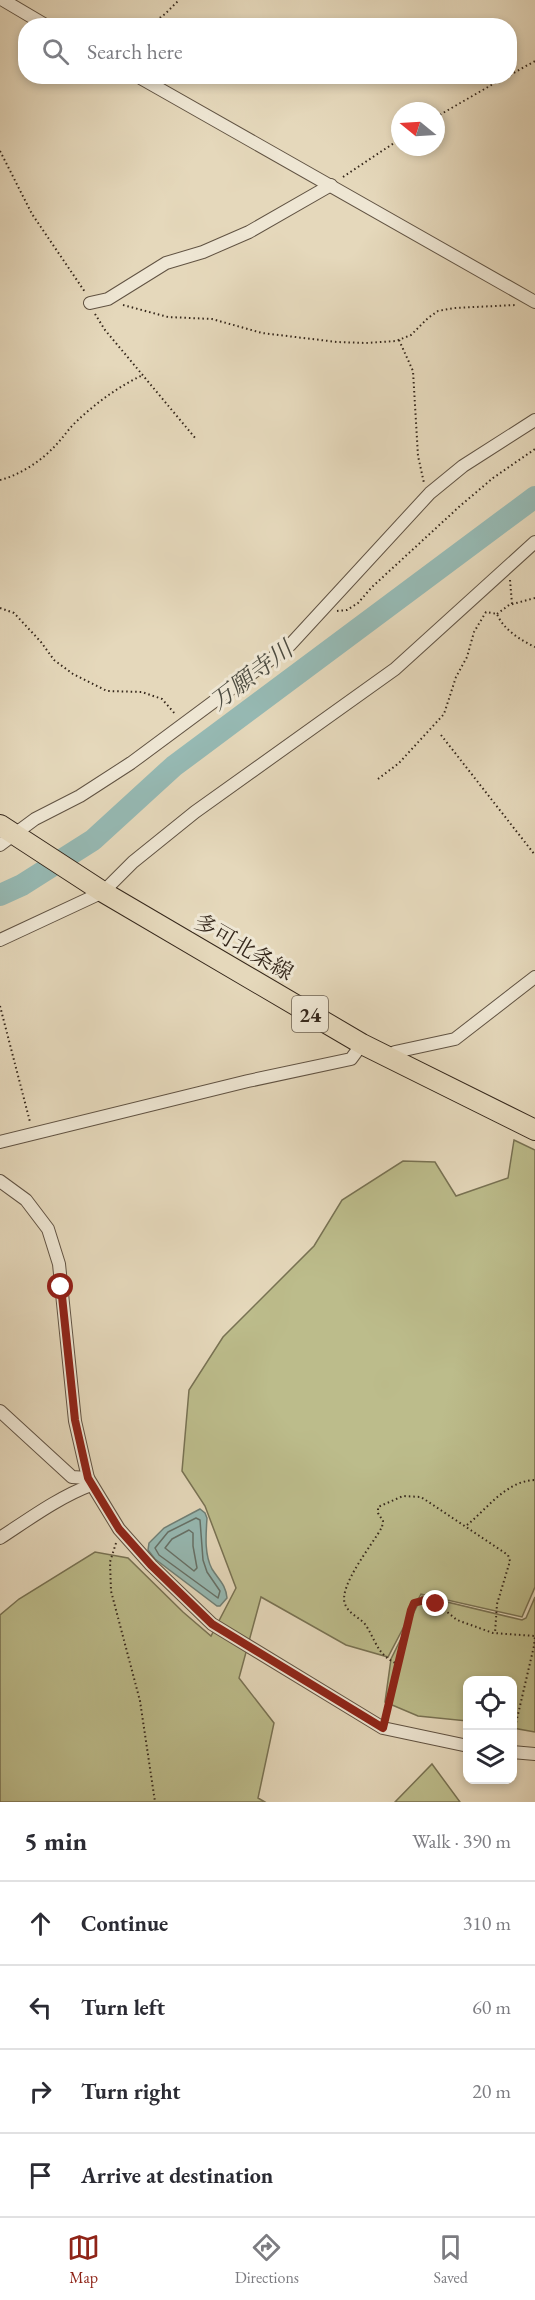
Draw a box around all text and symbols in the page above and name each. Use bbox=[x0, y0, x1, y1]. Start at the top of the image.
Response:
search box bbox=[18, 18, 517, 84]
icon: search bbox=[39, 35, 72, 68]
text: Search here bbox=[87, 37, 182, 66]
north arrow bbox=[391, 102, 445, 156]
water label: 万願寺川 bbox=[203, 632, 301, 716]
street label: 多可北条線 bbox=[189, 907, 299, 987]
road number: 24 bbox=[292, 996, 328, 1032]
route start bbox=[47, 1273, 73, 1299]
route end bbox=[422, 1590, 448, 1616]
map controls bbox=[463, 1676, 517, 1784]
button: locate bbox=[463, 1676, 517, 1730]
button: layers bbox=[463, 1730, 517, 1784]
text: 5 min bbox=[24, 1824, 87, 1858]
text: Walk · 390 m bbox=[412, 1828, 511, 1854]
icon: ahead bbox=[24, 1907, 57, 1940]
text: Continue bbox=[81, 1909, 168, 1938]
text: 310 m bbox=[463, 1910, 511, 1936]
icon: left bbox=[24, 1991, 57, 2024]
text: Turn left bbox=[81, 1993, 165, 2022]
text: 60 m bbox=[472, 1994, 511, 2020]
icon: right bbox=[24, 2075, 57, 2108]
text: Turn right bbox=[81, 2077, 180, 2106]
text: 20 m bbox=[472, 2078, 511, 2104]
icon: arrive bbox=[24, 2159, 57, 2192]
text: Arrive at destination bbox=[81, 2161, 273, 2190]
tab: Map bbox=[67, 2231, 100, 2288]
tab: Directions bbox=[235, 2231, 299, 2288]
tab: Saved bbox=[433, 2231, 468, 2288]

